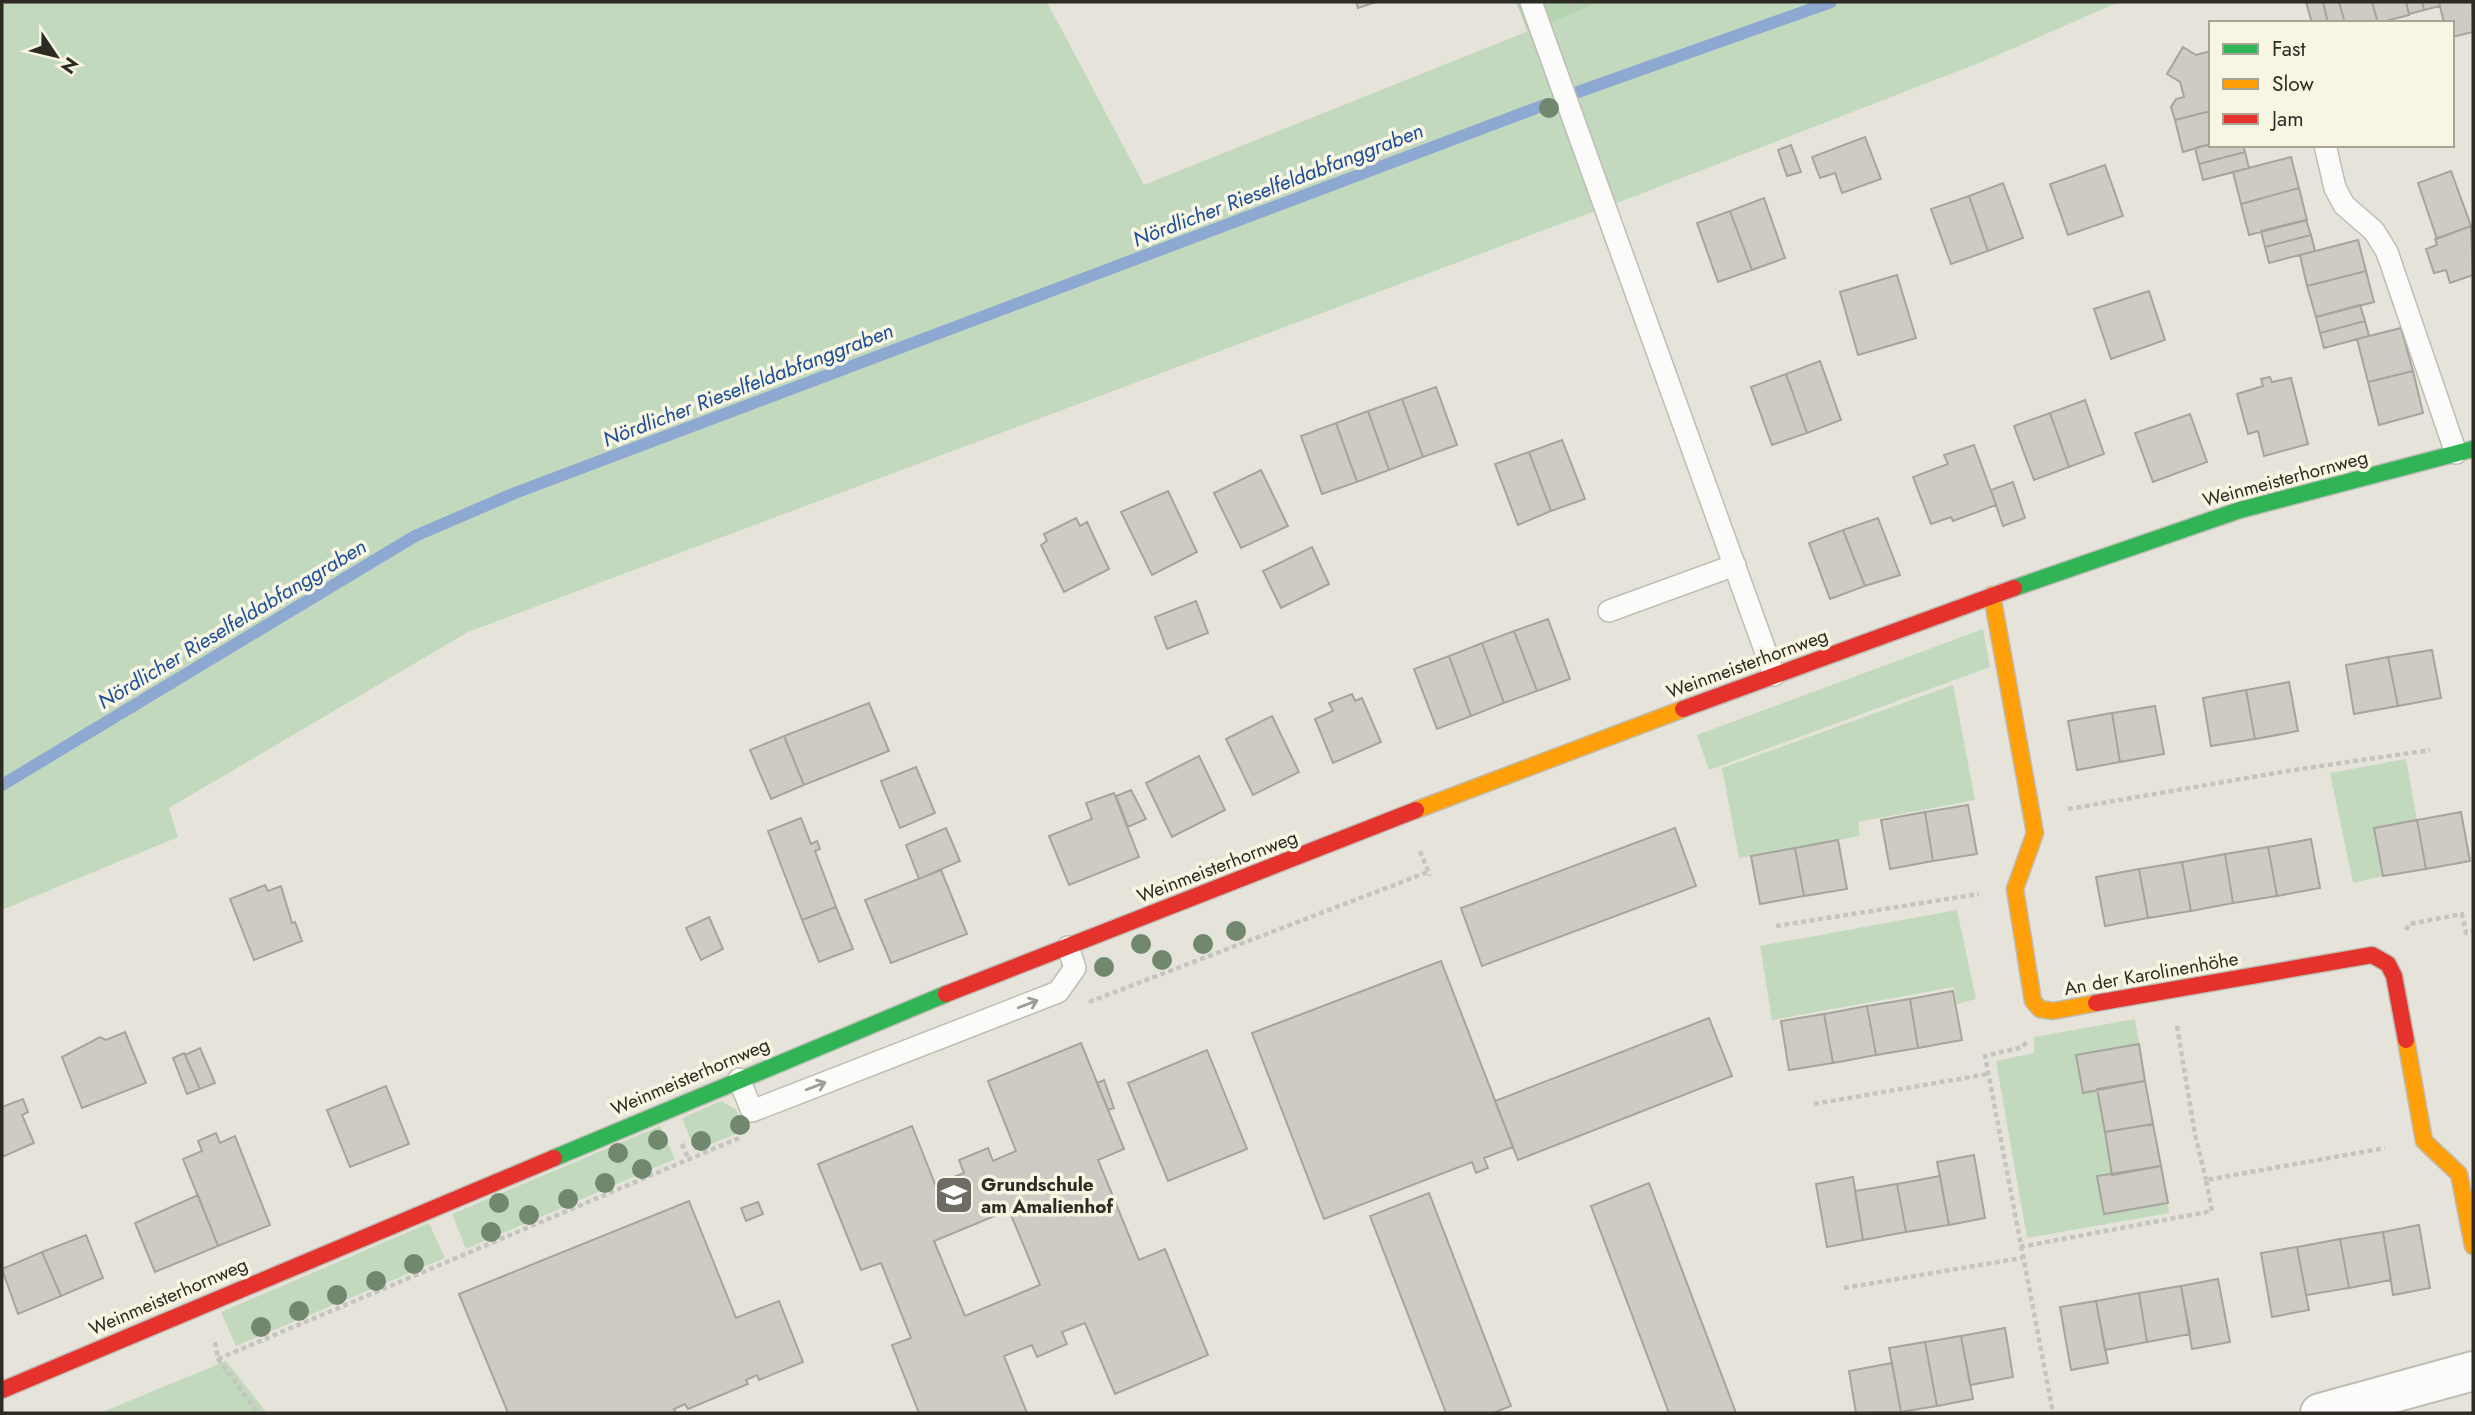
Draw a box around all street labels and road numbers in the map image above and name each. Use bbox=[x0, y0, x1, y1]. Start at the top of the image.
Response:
street label: Weinmeisterhornweg bbox=[2200, 443, 2371, 514]
street label: Weinmeisterhornweg bbox=[1663, 622, 1832, 705]
street label: Weinmeisterhornweg bbox=[1133, 823, 1301, 910]
street label: An der Karolinenhöhe bbox=[2062, 945, 2241, 1002]
street label: Weinmeisterhornweg bbox=[607, 1031, 774, 1122]
street label: Weinmeisterhornweg bbox=[85, 1251, 252, 1342]

